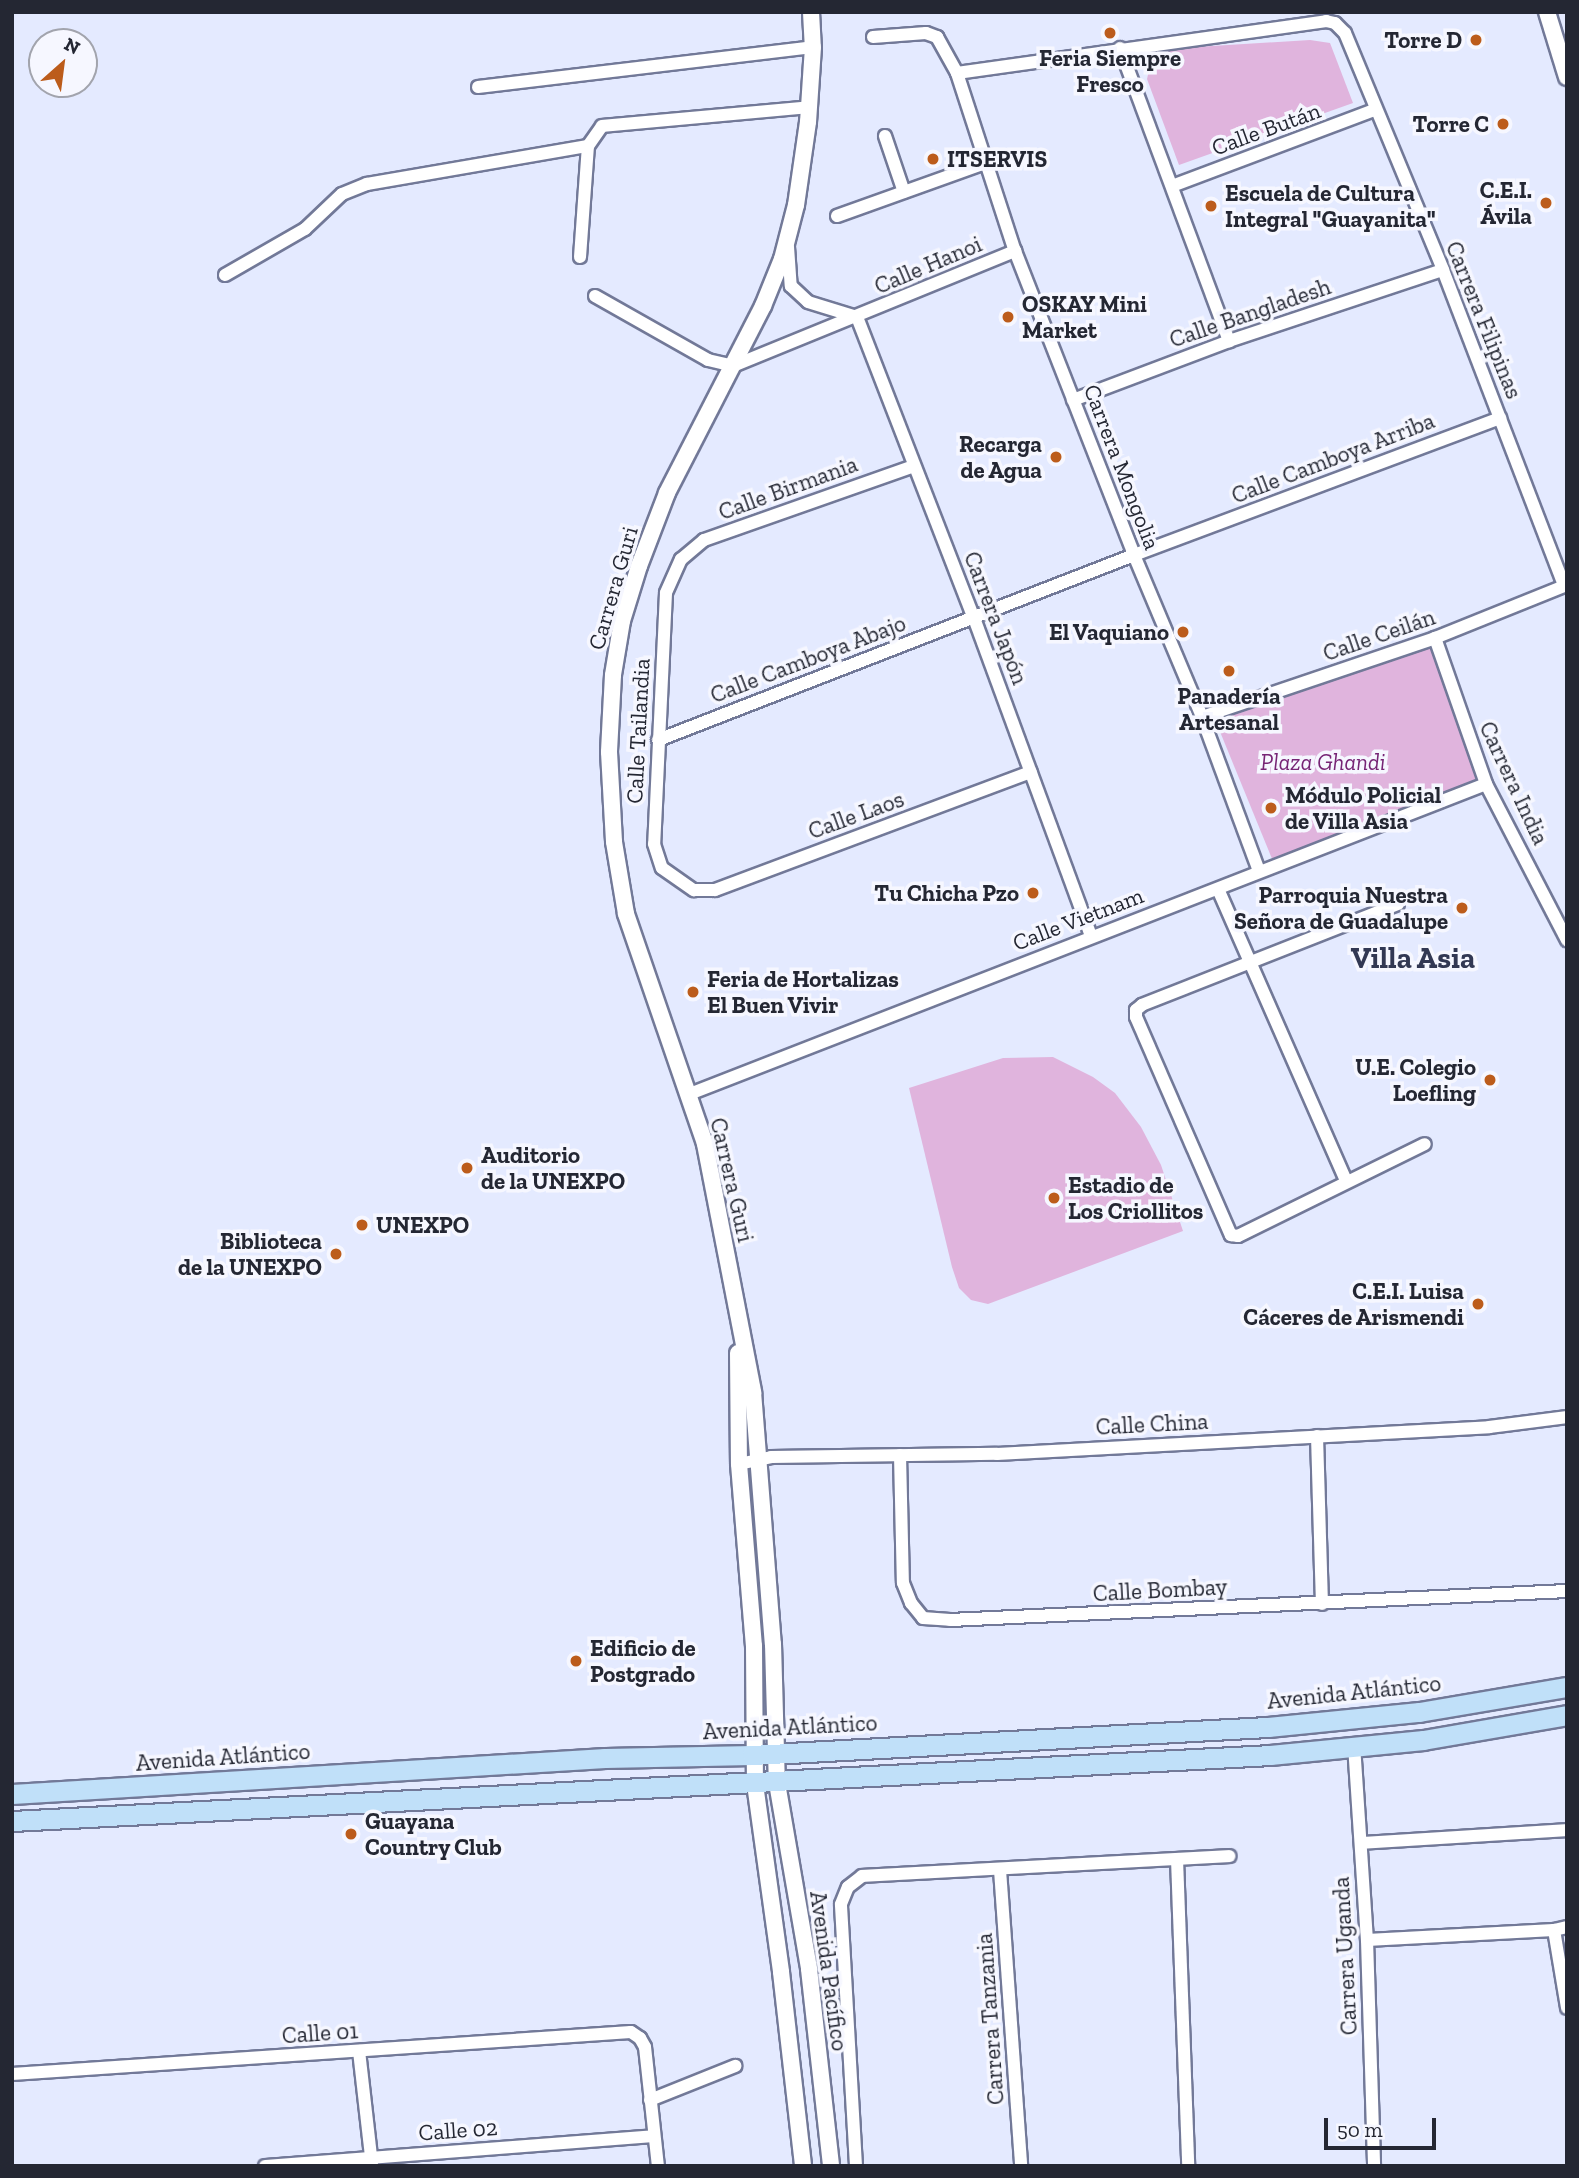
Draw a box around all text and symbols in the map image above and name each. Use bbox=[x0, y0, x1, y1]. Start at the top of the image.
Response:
marker: Feria Siempre Fresco bbox=[1102, 25, 1118, 41]
place label: Torre D bbox=[1384, 26, 1462, 54]
north arrow bbox=[28, 28, 98, 98]
text: N bbox=[60, 32, 84, 59]
marker: Torre D bbox=[1468, 32, 1484, 48]
place label: Feria Siempre Fresco bbox=[1039, 44, 1181, 98]
street label: Calle Bután bbox=[1208, 97, 1324, 161]
place label: Torre C bbox=[1413, 110, 1489, 138]
marker: Torre C bbox=[1495, 116, 1511, 132]
place label: ITSERVIS bbox=[947, 145, 1047, 173]
marker: ITSERVIS bbox=[925, 151, 941, 167]
place label: C.E.I. Ávila bbox=[1480, 176, 1532, 230]
place label: Escuela de Cultura Integral "Guayanita" bbox=[1225, 179, 1436, 233]
marker: C.E.I. Ávila bbox=[1538, 195, 1554, 211]
marker: Escuela de Cultura Integral "Guayanita" bbox=[1203, 198, 1219, 214]
street label: Calle Hanoi bbox=[870, 230, 986, 300]
street label: Carrera Filipinas bbox=[1440, 237, 1528, 403]
street label: Calle Bangladesh bbox=[1166, 273, 1334, 353]
place label: OSKAY Mini Market bbox=[1022, 290, 1148, 344]
marker: OSKAY Mini Market bbox=[1000, 309, 1016, 325]
street label: Carrera Mongolia bbox=[1078, 380, 1166, 554]
street label: Calle Camboya Arriba bbox=[1227, 406, 1439, 510]
place label: Recarga de Agua bbox=[959, 430, 1042, 484]
marker: Recarga de Agua bbox=[1048, 449, 1064, 465]
street label: Calle Birmania bbox=[715, 450, 861, 526]
street label: Carrera Guri bbox=[582, 523, 644, 653]
street label: Carrera Japón bbox=[958, 547, 1034, 689]
street label: Calle Ceilán bbox=[1319, 603, 1439, 667]
street label: Calle Camboya Abajo bbox=[706, 609, 910, 709]
place label: El Vaquiano bbox=[1048, 618, 1169, 646]
marker: El Vaquiano bbox=[1175, 624, 1191, 640]
street label: Calle Tailandia bbox=[620, 657, 656, 805]
marker: Panadería Artesanal bbox=[1221, 663, 1237, 679]
place label: Panadería Artesanal bbox=[1177, 682, 1281, 736]
street label: Carrera India bbox=[1473, 717, 1555, 849]
park label: Plaza Ghandi bbox=[1260, 748, 1386, 776]
place label: Módulo Policial de Villa Asia bbox=[1285, 781, 1441, 835]
street label: Calle Laos bbox=[804, 785, 908, 845]
marker: Módulo Policial de Villa Asia bbox=[1263, 800, 1279, 816]
place label: Tu Chicha Pzo bbox=[874, 879, 1019, 907]
street label: Calle Vietnam bbox=[1008, 881, 1148, 957]
place label: Parroquia Nuestra Señora de Guadalupe bbox=[1234, 881, 1448, 935]
marker: Tu Chicha Pzo bbox=[1025, 885, 1041, 901]
marker: Parroquia Nuestra Señora de Guadalupe bbox=[1454, 900, 1470, 916]
district label: Villa Asia bbox=[1350, 940, 1476, 976]
place label: Feria de Hortalizas El Buen Vivir bbox=[707, 965, 899, 1019]
marker: Feria de Hortalizas El Buen Vivir bbox=[685, 984, 701, 1000]
place label: U.E. Colegio Loefling bbox=[1355, 1053, 1476, 1107]
marker: U.E. Colegio Loefling bbox=[1482, 1072, 1498, 1088]
street label: Carrera Guri bbox=[704, 1115, 760, 1245]
place label: Auditorio de la UNEXPO bbox=[481, 1141, 625, 1195]
marker: Auditorio de la UNEXPO bbox=[459, 1160, 475, 1176]
place label: Estadio de Los Criollitos bbox=[1068, 1171, 1203, 1225]
marker: Estadio de Los Criollitos bbox=[1046, 1190, 1062, 1206]
place label: UNEXPO bbox=[376, 1211, 469, 1239]
marker: UNEXPO bbox=[354, 1217, 370, 1233]
place label: Biblioteca de la UNEXPO bbox=[178, 1227, 322, 1281]
marker: Biblioteca de la UNEXPO bbox=[328, 1246, 344, 1262]
place label: C.E.I. Luisa Cáceres de Arismendi bbox=[1243, 1277, 1464, 1331]
marker: C.E.I. Luisa Cáceres de Arismendi bbox=[1470, 1296, 1486, 1312]
street label: Calle China bbox=[1095, 1407, 1209, 1441]
street label: Calle Bombay bbox=[1092, 1573, 1228, 1607]
place label: Edificio de Postgrado bbox=[590, 1634, 696, 1688]
marker: Edificio de Postgrado bbox=[568, 1653, 584, 1669]
street label: Avenida Atlántico bbox=[1265, 1669, 1443, 1715]
street label: Avenida Atlántico bbox=[702, 1709, 878, 1745]
street label: Avenida Atlántico bbox=[134, 1737, 312, 1777]
place label: Guayana Country Club bbox=[365, 1807, 502, 1861]
marker: Guayana Country Club bbox=[343, 1826, 359, 1842]
street label: Carrera Uganda bbox=[1327, 1876, 1363, 2036]
street label: Avenida Pacífico bbox=[804, 1889, 854, 2053]
street label: Carrera Tanzania bbox=[970, 1932, 1010, 2106]
street label: Calle 01 bbox=[281, 2017, 359, 2049]
scale bar bbox=[1327, 2104, 1439, 2148]
street label: Calle 02 bbox=[417, 2113, 499, 2147]
text: 50 m bbox=[1337, 2117, 1383, 2142]

